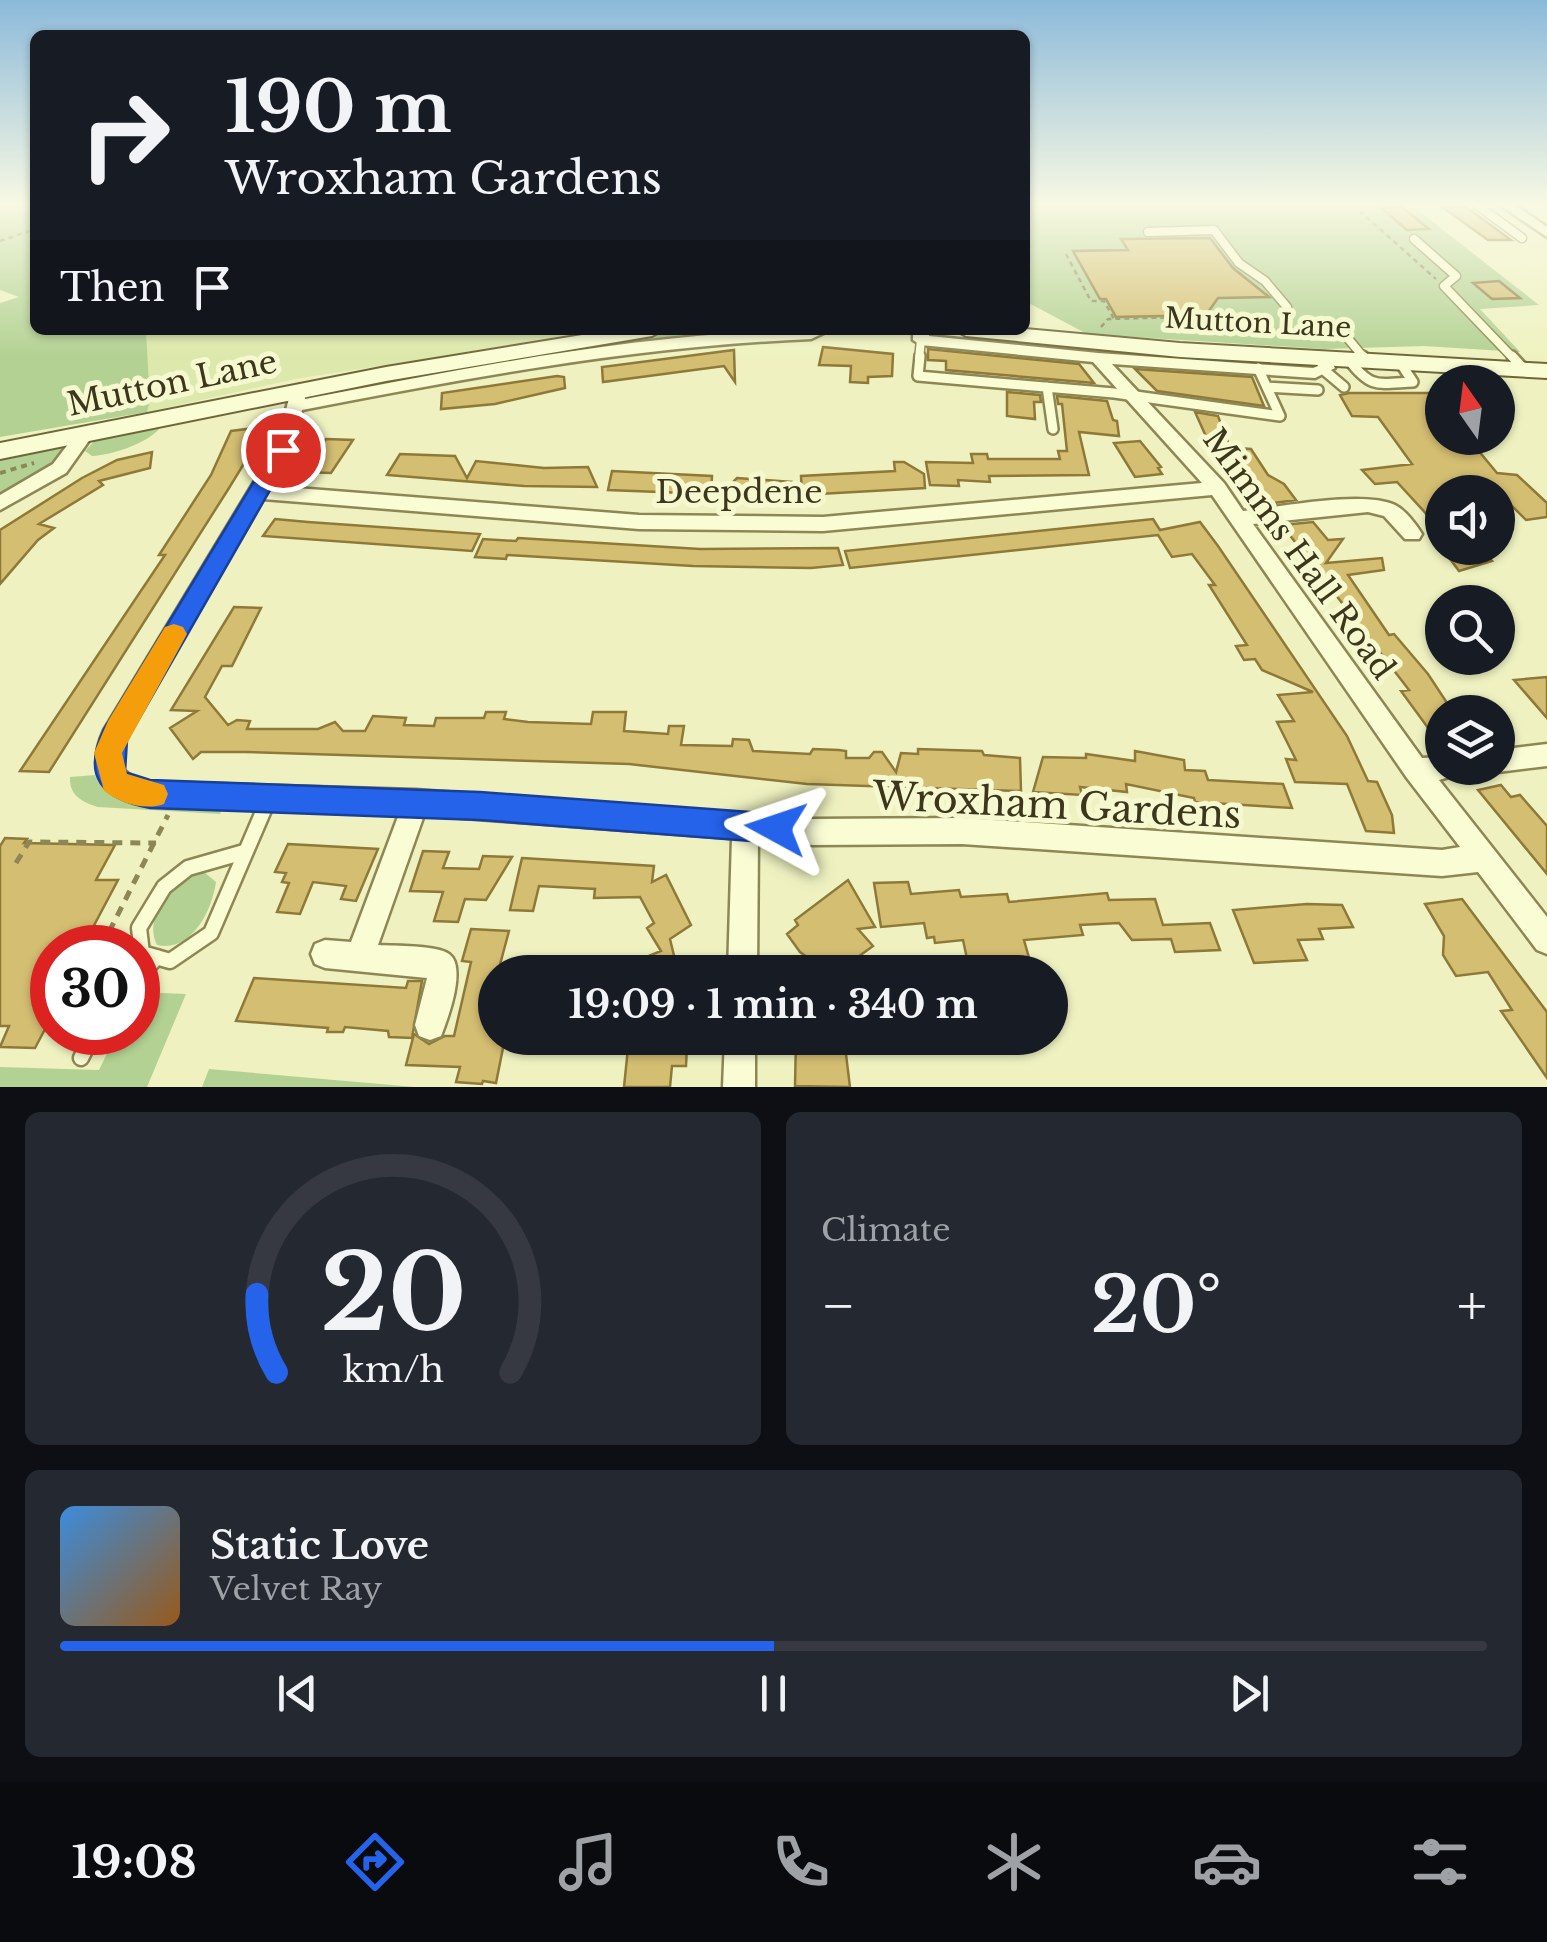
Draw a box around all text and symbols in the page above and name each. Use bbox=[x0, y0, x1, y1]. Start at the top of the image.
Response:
text: 190 m bbox=[225, 64, 452, 151]
icon: right bbox=[60, 70, 190, 200]
text: Wroxham Gardens bbox=[225, 150, 662, 206]
icon: arrive bbox=[185, 260, 240, 315]
text: Then bbox=[60, 264, 165, 311]
street label: Mutton Lane bbox=[1164, 301, 1352, 345]
street label: Mutton Lane bbox=[63, 341, 281, 425]
north arrow bbox=[1425, 365, 1515, 455]
map controls bbox=[1425, 365, 1515, 785]
pin bbox=[241, 408, 326, 493]
street label: Mimms Hall Road bbox=[1194, 421, 1404, 687]
icon: arrive bbox=[256, 423, 311, 478]
street label: Deepdene bbox=[655, 472, 823, 512]
button: sound bbox=[1425, 475, 1515, 565]
button: search bbox=[1425, 585, 1515, 675]
button: layers bbox=[1425, 695, 1515, 785]
street label: Wroxham Gardens bbox=[871, 772, 1242, 838]
position arrow bbox=[724, 776, 828, 880]
speed limit sign: 30 bbox=[30, 925, 160, 1055]
text: 19:09 · 1 min · 340 m bbox=[568, 981, 978, 1028]
text: Climate bbox=[821, 1210, 950, 1250]
text: 20 bbox=[320, 1229, 466, 1358]
text: 20° bbox=[1091, 1259, 1222, 1352]
text: − bbox=[821, 1272, 856, 1340]
text: + bbox=[1457, 1272, 1487, 1340]
text: km/h bbox=[342, 1347, 444, 1392]
text: Static Love bbox=[210, 1522, 429, 1569]
text: Velvet Ray bbox=[210, 1569, 382, 1609]
icon: previous bbox=[270, 1666, 325, 1721]
icon: pause bbox=[746, 1666, 801, 1721]
icon: next bbox=[1222, 1666, 1277, 1721]
icon: directions bbox=[340, 1827, 410, 1897]
icon: music bbox=[553, 1827, 623, 1897]
icon: phone bbox=[766, 1827, 836, 1897]
icon: climate bbox=[979, 1827, 1049, 1897]
icon: car bbox=[1192, 1827, 1262, 1897]
icon: filters bbox=[1405, 1827, 1475, 1897]
text: 19:08 bbox=[72, 1834, 197, 1890]

